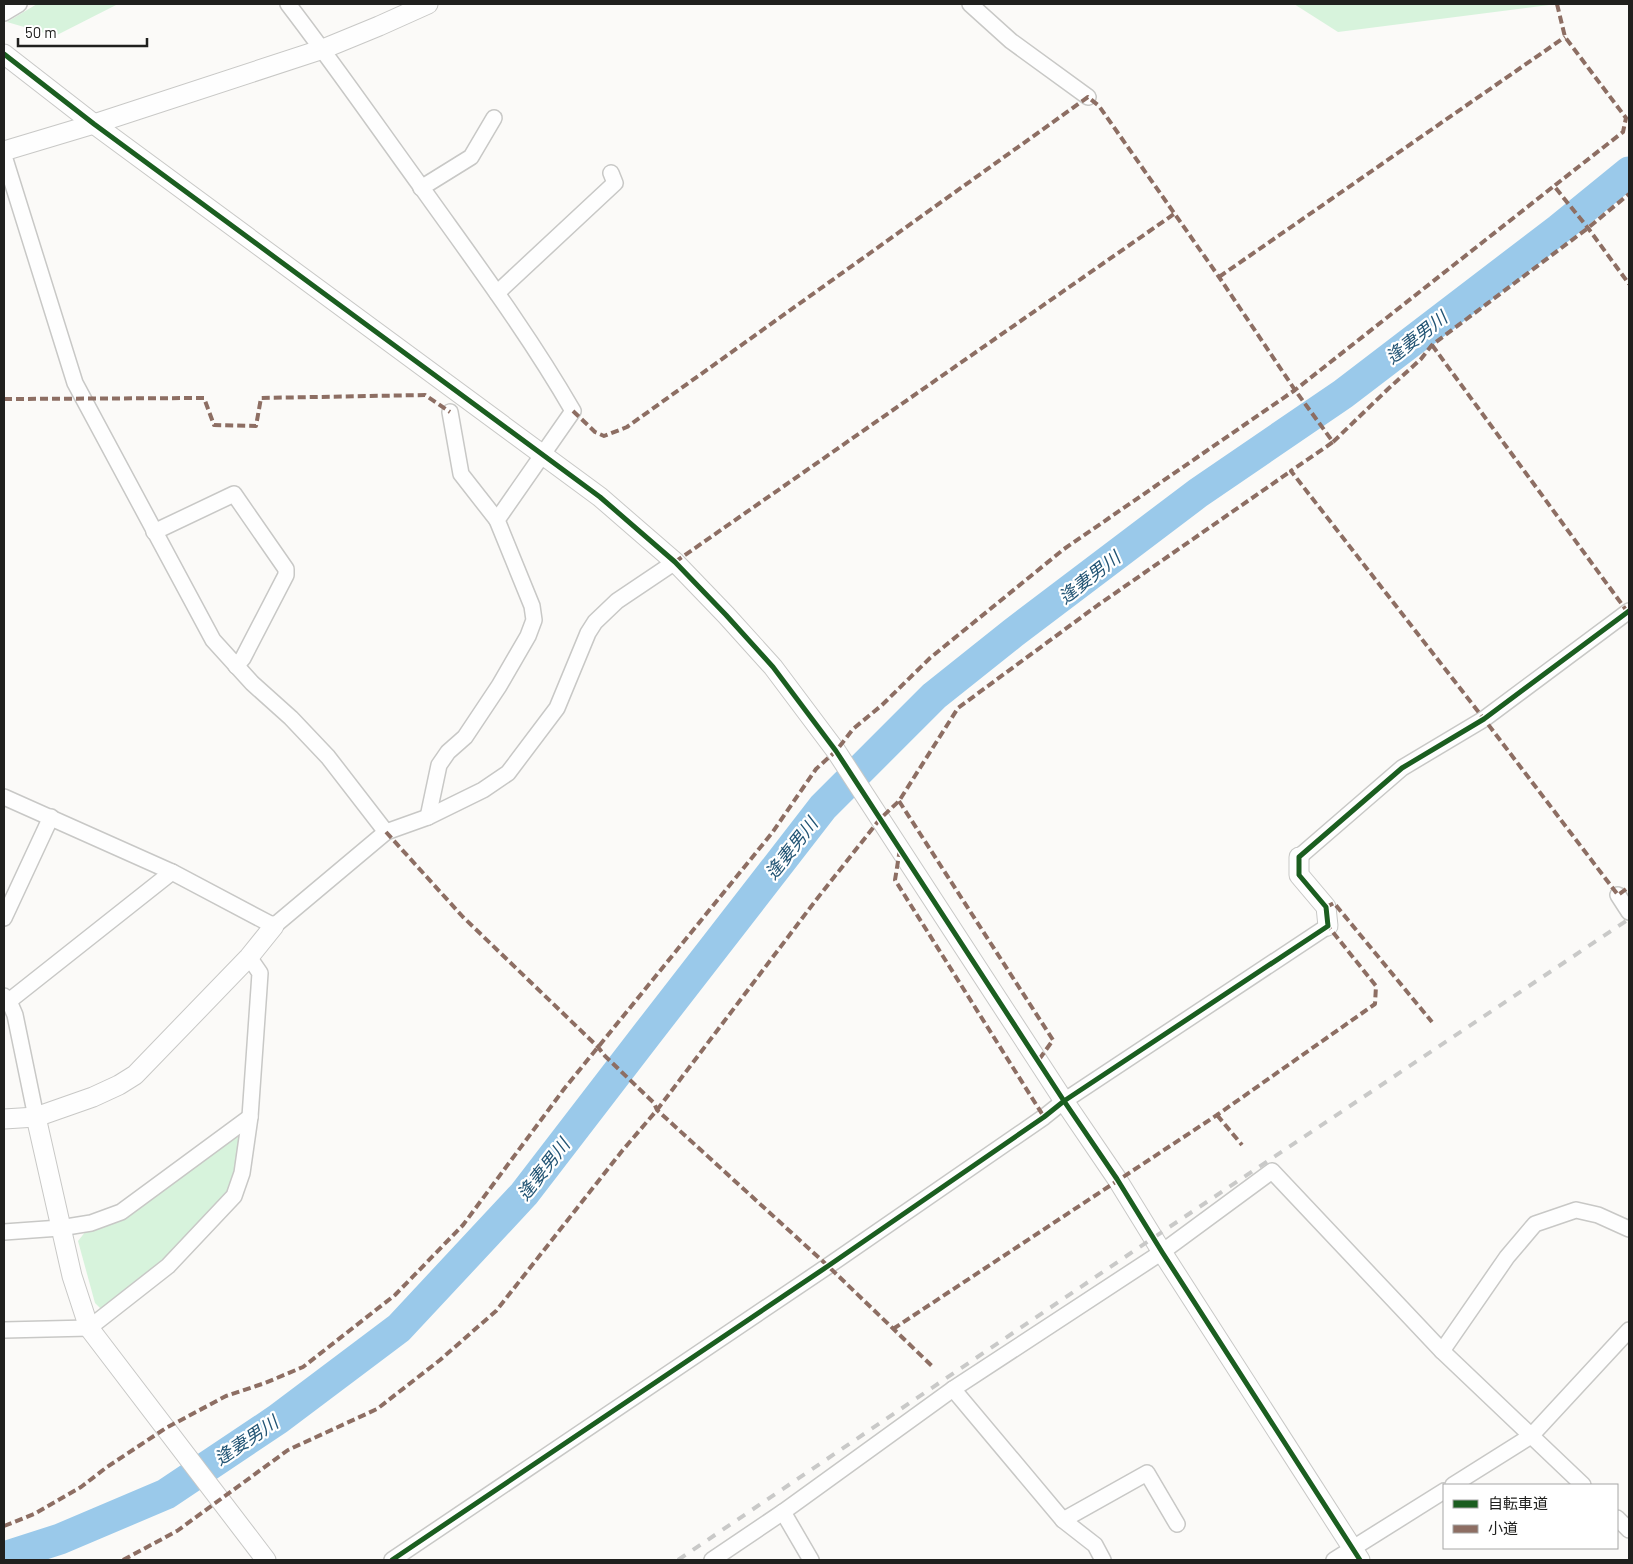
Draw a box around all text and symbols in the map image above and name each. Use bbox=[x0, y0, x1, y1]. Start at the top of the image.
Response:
scale bar bbox=[18, 15, 146, 47]
text: 50 m bbox=[25, 23, 57, 41]
water label: 逢妻男川 bbox=[1381, 305, 1453, 368]
water label: 逢妻男川 bbox=[1054, 545, 1126, 608]
water label: 逢妻男川 bbox=[760, 811, 823, 883]
water label: 逢妻男川 bbox=[512, 1132, 575, 1204]
water label: 逢妻男川 bbox=[210, 1410, 284, 1469]
legend bbox=[1443, 1484, 1618, 1549]
text: 自転車道 bbox=[1488, 1494, 1548, 1512]
text: 小道 bbox=[1488, 1519, 1518, 1537]

